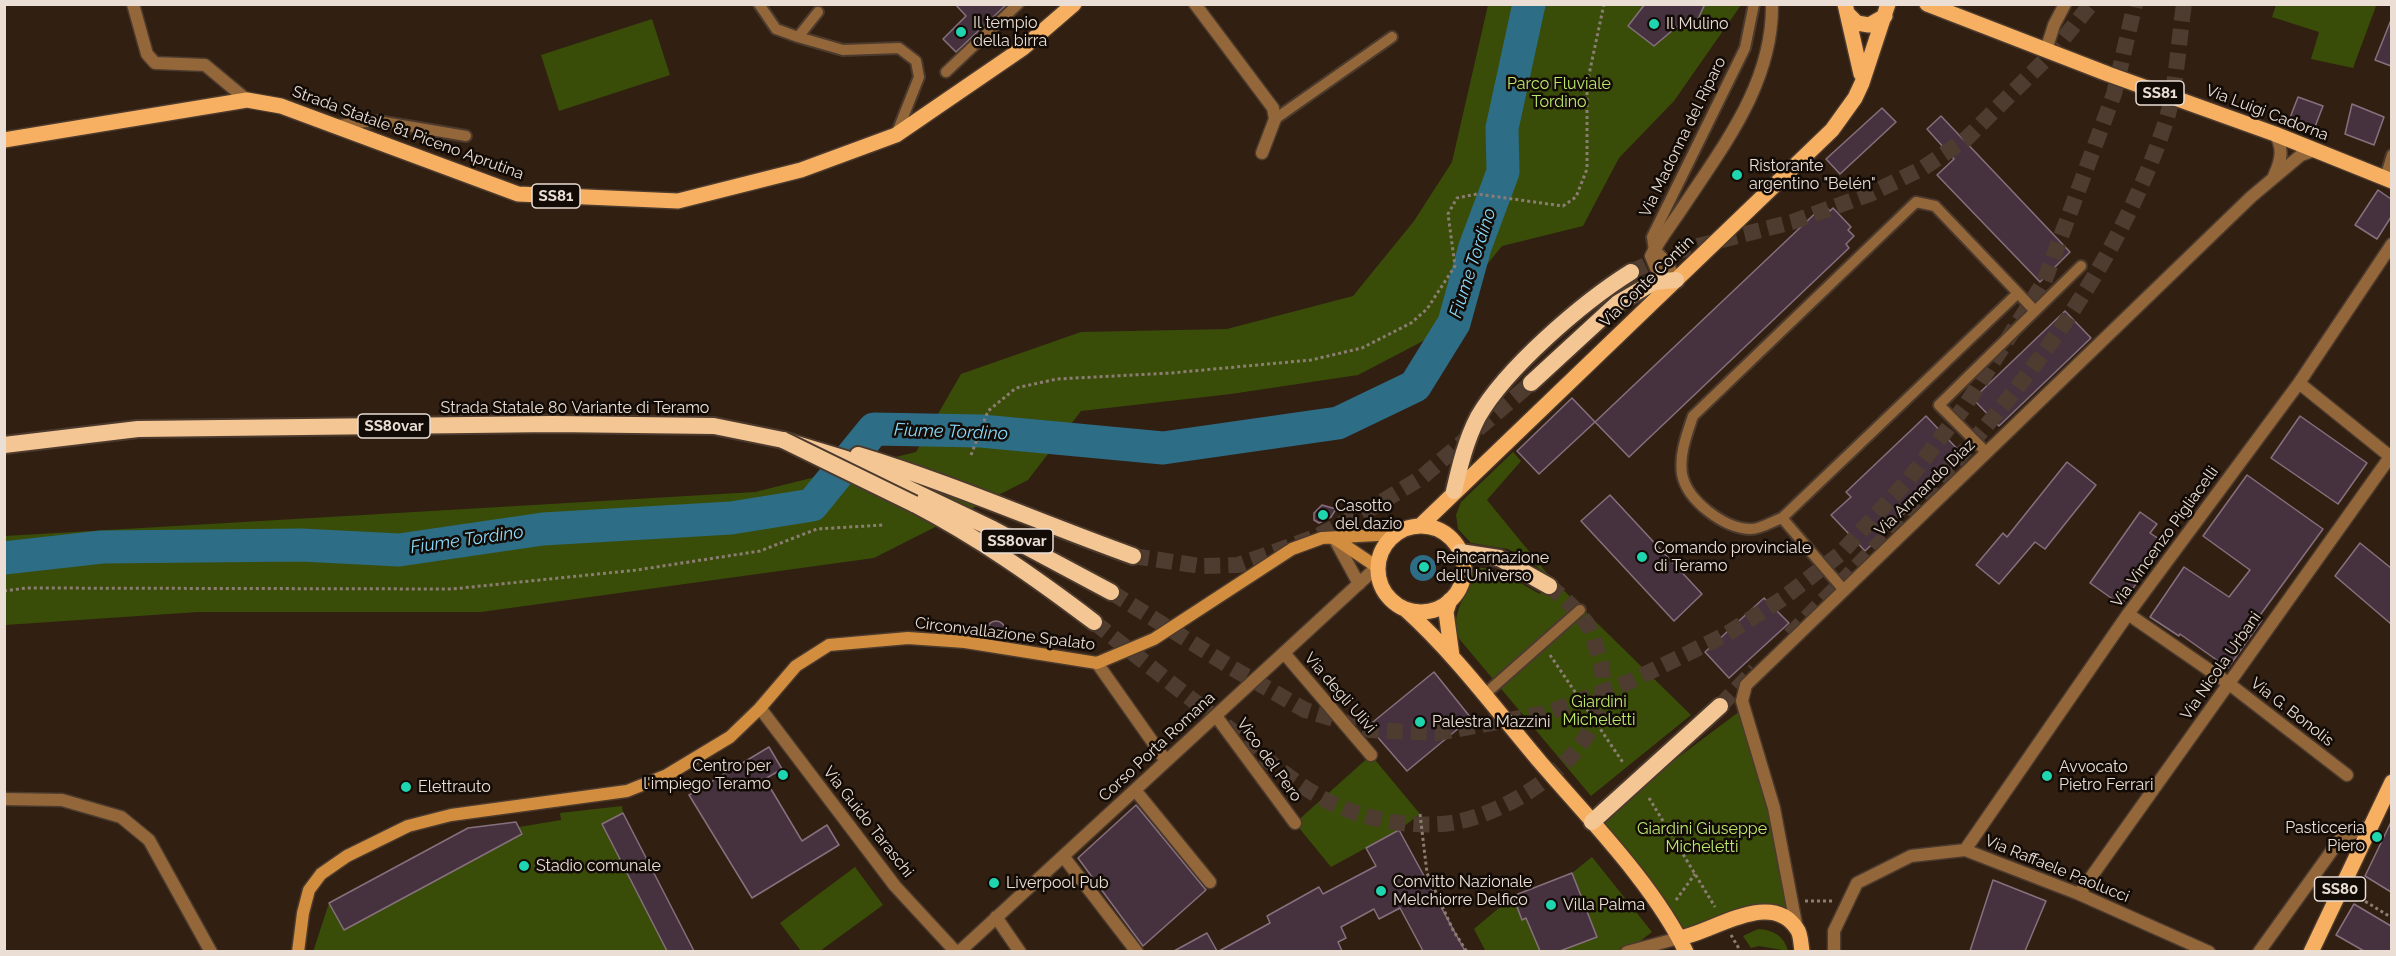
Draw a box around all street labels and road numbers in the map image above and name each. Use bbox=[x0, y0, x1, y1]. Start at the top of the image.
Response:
street label: Via Madonna del Riparo bbox=[1636, 54, 1730, 220]
road number: SS81 bbox=[2136, 81, 2184, 105]
street label: Via Luigi Cadorna bbox=[2203, 81, 2331, 145]
street label: Strada Statale 81 Piceno Aprutina bbox=[290, 82, 526, 184]
road number: SS81 bbox=[532, 184, 580, 208]
street label: Via Conte Contin bbox=[1596, 232, 1698, 332]
street label: Strada Statale 80 Variante di Teramo bbox=[441, 398, 709, 418]
road number: SS80var bbox=[358, 414, 430, 438]
street label: Via Armando Diaz bbox=[1871, 435, 1979, 541]
street label: Via Vincenzo Pigliacelli bbox=[2107, 463, 2223, 611]
road number: SS80var bbox=[981, 529, 1053, 553]
street label: Via Nicola Urbani bbox=[2177, 608, 2265, 724]
street label: Circonvallazione Spalato bbox=[914, 613, 1096, 655]
street label: Via degli Ulivi bbox=[1300, 649, 1380, 737]
street label: Via G. Bonolis bbox=[2247, 674, 2337, 750]
street label: Corso Porta Romana bbox=[1095, 688, 1219, 806]
street label: Vico del Pero bbox=[1232, 715, 1306, 805]
street label: Via Guido Taraschi bbox=[819, 763, 917, 881]
street label: Via Raffaele Paolucci bbox=[1982, 831, 2132, 907]
road number: SS80 bbox=[2314, 877, 2366, 901]

